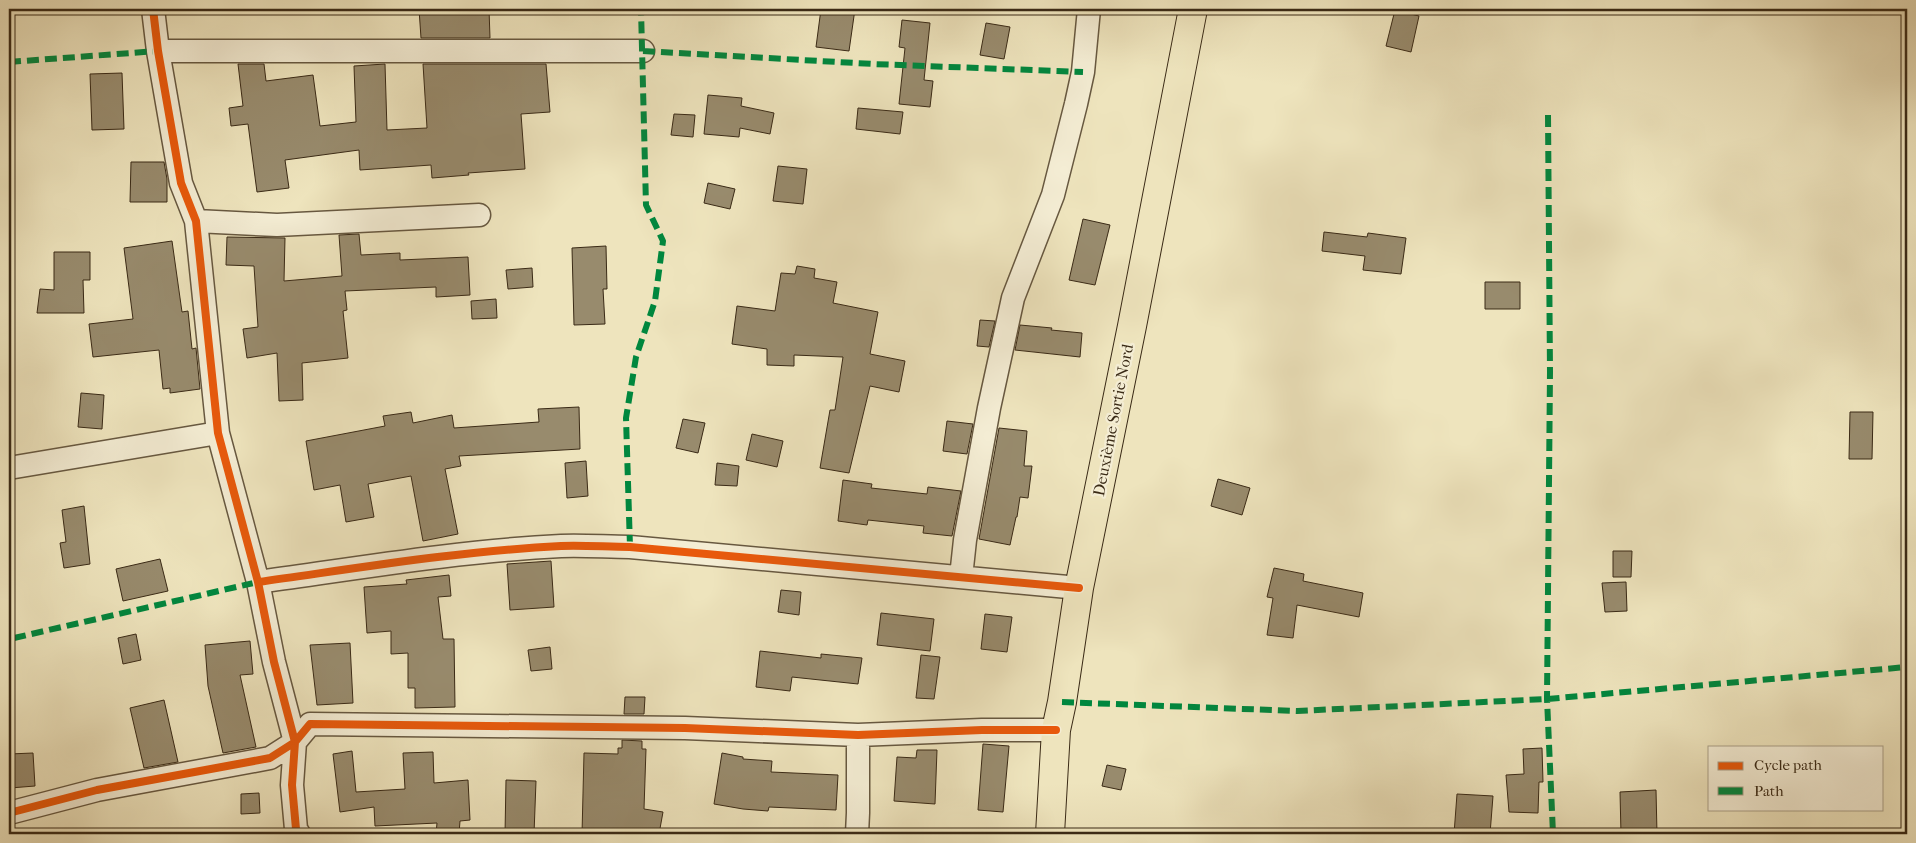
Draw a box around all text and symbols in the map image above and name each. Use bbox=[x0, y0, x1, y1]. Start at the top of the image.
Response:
street label: Deuxième Sortie Nord bbox=[1089, 342, 1137, 498]
legend bbox=[1708, 746, 1884, 810]
text: Cycle path bbox=[1754, 756, 1822, 774]
text: Path bbox=[1754, 782, 1784, 800]

